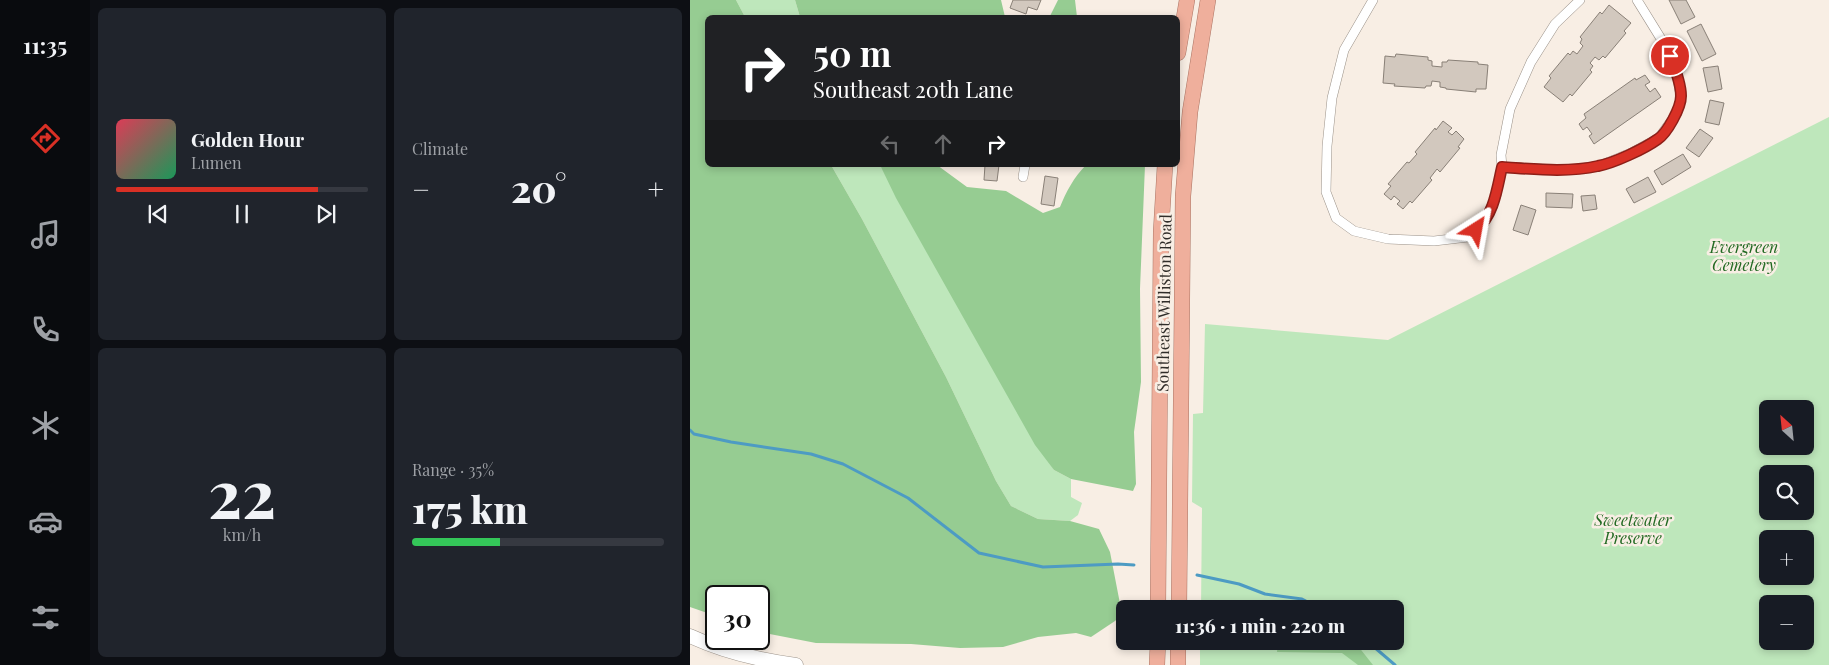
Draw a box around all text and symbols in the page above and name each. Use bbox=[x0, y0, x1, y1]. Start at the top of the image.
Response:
text: 50 m bbox=[813, 29, 891, 76]
text: 11:35 bbox=[23, 30, 67, 60]
icon: right bbox=[730, 35, 795, 100]
pin bbox=[1649, 35, 1691, 77]
icon: arrive bbox=[1656, 42, 1684, 70]
text: Southeast 20th Lane bbox=[813, 74, 1013, 104]
icon: directions bbox=[28, 121, 63, 156]
text: Golden Hour bbox=[191, 126, 304, 152]
icon: left bbox=[876, 130, 904, 158]
icon: ahead bbox=[929, 130, 957, 158]
icon: right bbox=[982, 130, 1010, 158]
text: Climate bbox=[412, 138, 468, 159]
text: Lumen bbox=[191, 152, 242, 173]
text: 20° bbox=[511, 162, 567, 213]
text: − bbox=[412, 170, 430, 207]
text: + bbox=[648, 170, 664, 207]
icon: previous bbox=[144, 200, 172, 228]
icon: pause bbox=[228, 200, 256, 228]
icon: next bbox=[312, 200, 340, 228]
position arrow bbox=[1449, 203, 1501, 255]
street label: Southeast Williston Road bbox=[1151, 214, 1176, 392]
icon: music bbox=[28, 217, 63, 252]
park label: Evergreen Cemetery bbox=[1709, 236, 1778, 275]
icon: phone bbox=[28, 312, 63, 347]
north arrow bbox=[1759, 400, 1814, 455]
map controls bbox=[1759, 400, 1814, 650]
icon: climate bbox=[28, 408, 63, 443]
text: 22 bbox=[208, 448, 276, 534]
text: Range · 35% bbox=[412, 459, 494, 480]
button: search bbox=[1759, 465, 1814, 520]
text: 175 km bbox=[412, 483, 528, 534]
icon: car bbox=[28, 504, 63, 539]
park label: Sweetwater Preserve bbox=[1593, 509, 1673, 548]
text: km/h bbox=[223, 524, 261, 545]
button: + bbox=[1759, 530, 1814, 585]
speed limit sign: 30 bbox=[705, 585, 770, 650]
button: − bbox=[1759, 595, 1814, 650]
icon: filters bbox=[28, 600, 63, 635]
text: 11:36 · 1 min · 220 m bbox=[1175, 612, 1345, 638]

